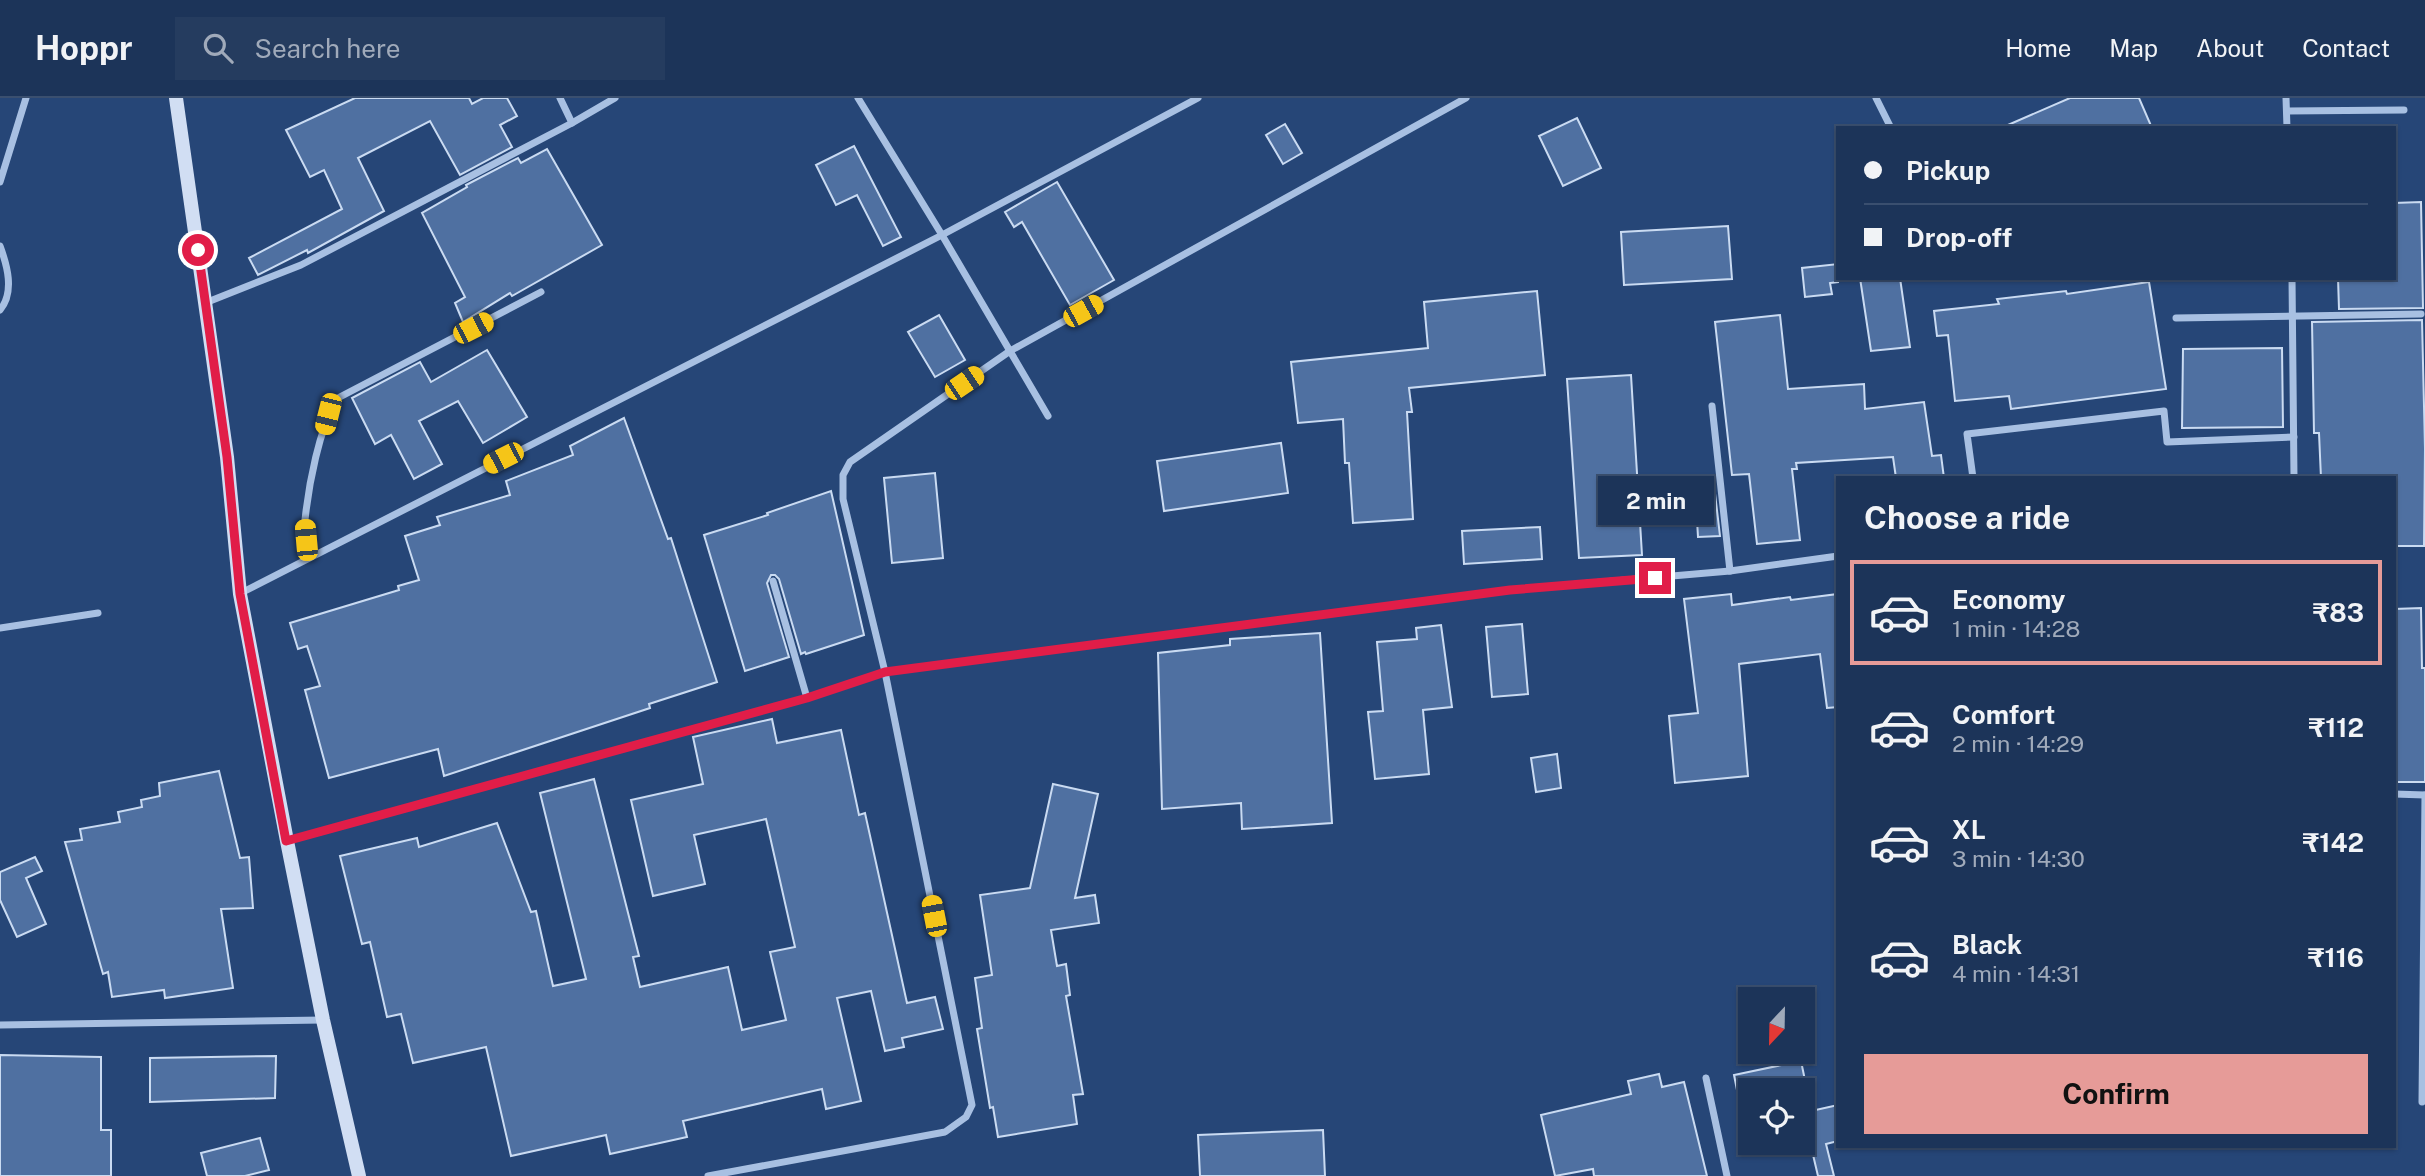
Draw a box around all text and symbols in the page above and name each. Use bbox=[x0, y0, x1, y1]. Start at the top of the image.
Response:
search box bbox=[175, 17, 665, 80]
text: Hoppr bbox=[35, 29, 133, 67]
icon: search bbox=[199, 29, 237, 67]
text: Search here bbox=[255, 33, 401, 64]
text: Home bbox=[2005, 34, 2071, 62]
text: Map bbox=[2109, 34, 2158, 62]
text: About bbox=[2196, 34, 2264, 62]
text: Contact bbox=[2302, 34, 2390, 62]
text: Pickup bbox=[1906, 155, 1990, 186]
text: Drop-off bbox=[1906, 222, 2012, 253]
route start bbox=[182, 234, 214, 266]
car bbox=[1060, 292, 1107, 330]
car bbox=[450, 309, 497, 347]
car bbox=[941, 363, 988, 403]
car bbox=[313, 391, 344, 437]
car bbox=[480, 439, 527, 477]
callout: 2 min bbox=[1597, 476, 1713, 526]
text: 2 min bbox=[1626, 487, 1686, 514]
text: Choose a ride bbox=[1864, 499, 2070, 536]
car bbox=[294, 518, 319, 562]
route end bbox=[1639, 562, 1671, 594]
icon: car bbox=[1868, 581, 1931, 644]
text: Economy bbox=[1952, 584, 2065, 615]
text: ₹83 bbox=[2313, 597, 2364, 628]
text: 1 min · 14:28 bbox=[1952, 615, 2080, 642]
icon: car bbox=[1868, 696, 1931, 759]
text: Comfort bbox=[1952, 699, 2055, 730]
text: ₹112 bbox=[2309, 712, 2364, 743]
text: 2 min · 14:29 bbox=[1952, 730, 2084, 757]
icon: car bbox=[1868, 811, 1931, 874]
text: XL bbox=[1952, 814, 1986, 845]
text: ₹142 bbox=[2303, 827, 2364, 858]
text: 3 min · 14:30 bbox=[1952, 845, 2085, 872]
car bbox=[920, 893, 949, 939]
icon: car bbox=[1868, 926, 1931, 989]
text: Black bbox=[1952, 929, 2022, 960]
text: ₹116 bbox=[2308, 942, 2364, 973]
text: 4 min · 14:31 bbox=[1952, 960, 2080, 987]
north arrow bbox=[1738, 987, 1815, 1064]
map controls bbox=[1738, 987, 1815, 1155]
button: Confirm bbox=[1864, 1054, 2368, 1134]
button: locate bbox=[1738, 1078, 1815, 1155]

